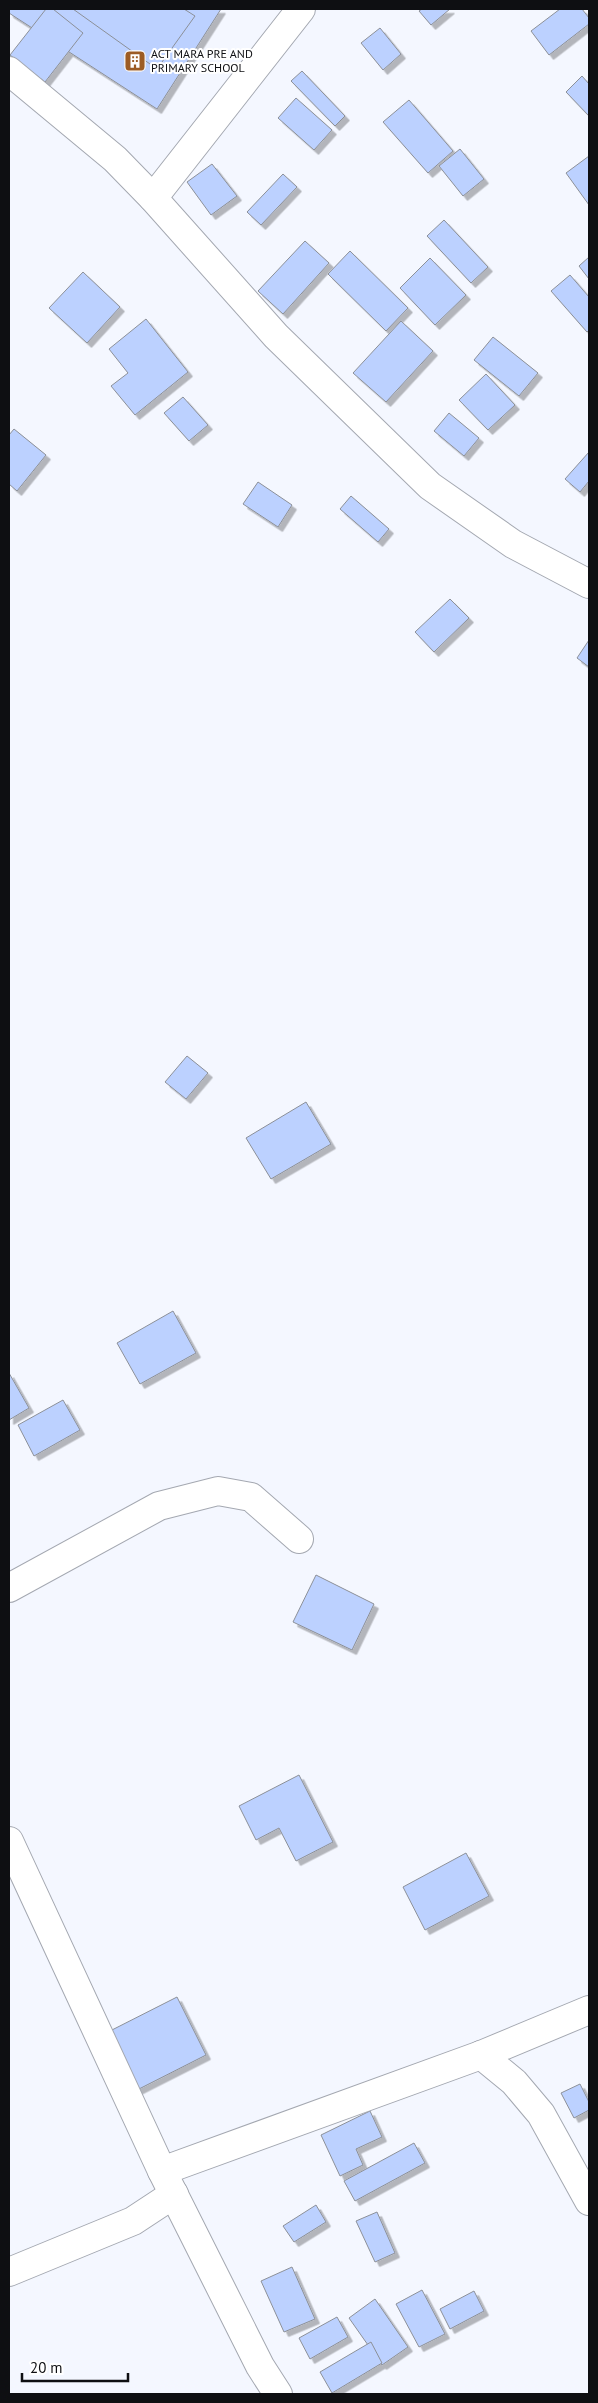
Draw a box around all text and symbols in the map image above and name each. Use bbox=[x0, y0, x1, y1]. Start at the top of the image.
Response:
place label: ACT MARA PRE AND PRIMARY SCHOOL bbox=[151, 46, 253, 75]
building icon: ACT MARA PRE AND PRIMARY SCHOOL bbox=[123, 49, 147, 73]
scale bar bbox=[22, 2350, 129, 2382]
text: 20 m bbox=[30, 2358, 63, 2377]

